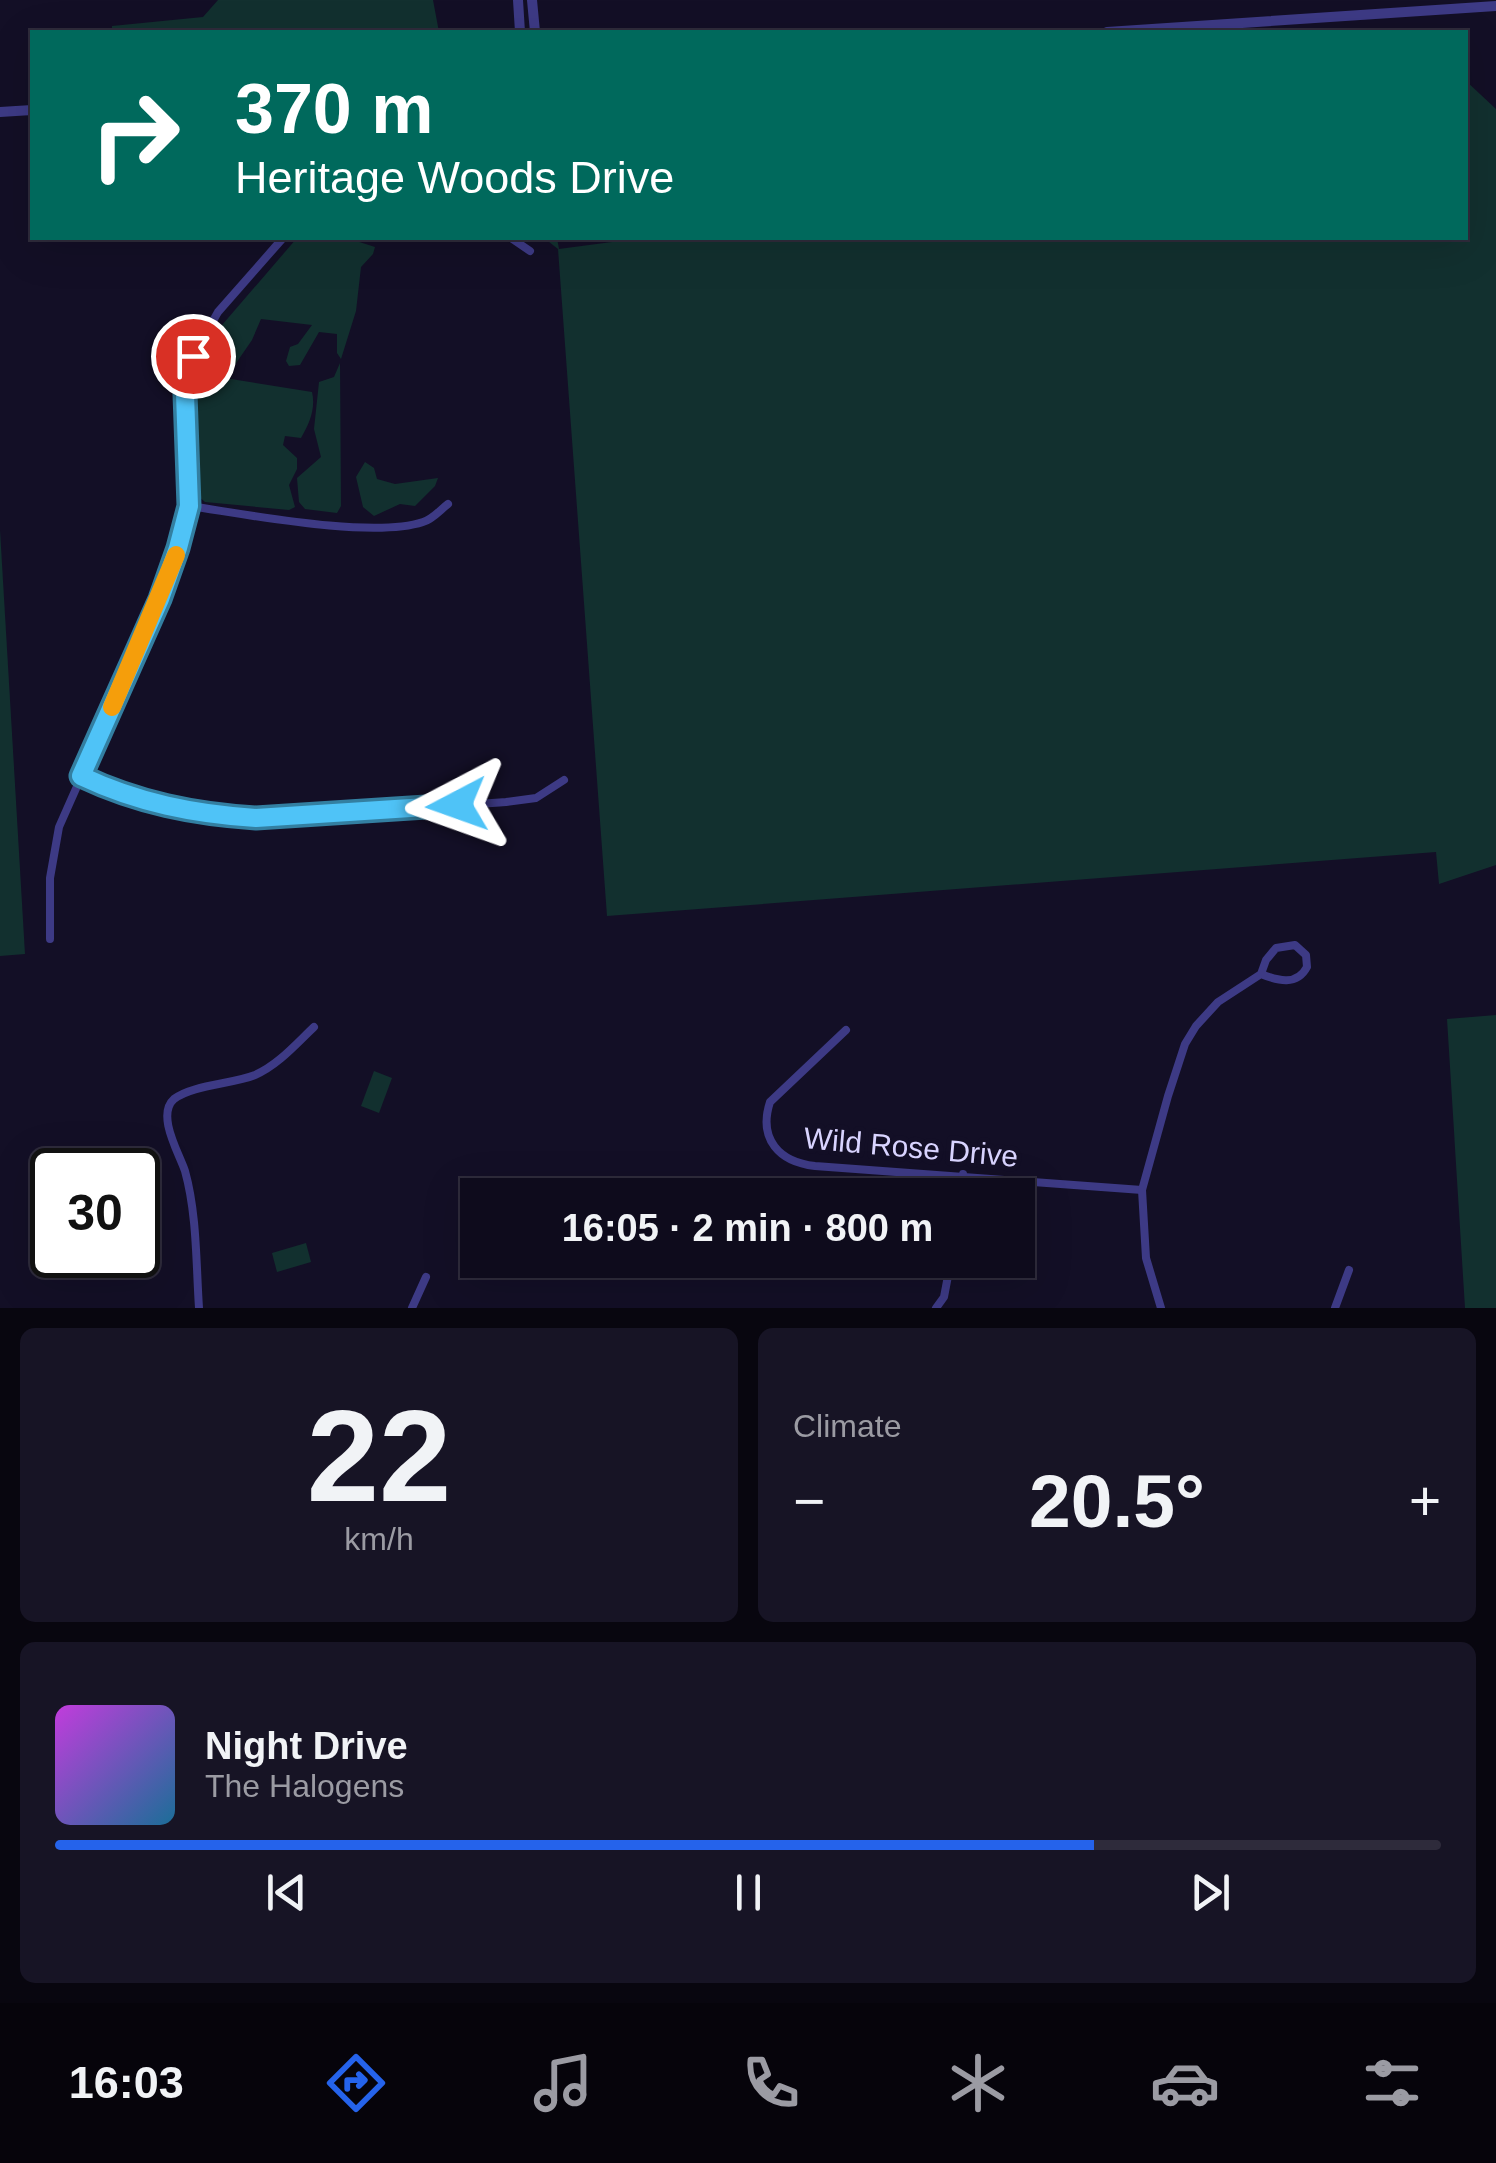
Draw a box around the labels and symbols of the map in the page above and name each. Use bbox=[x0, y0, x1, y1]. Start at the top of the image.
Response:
pin bbox=[151, 314, 236, 399]
position arrow bbox=[405, 753, 509, 857]
street label: Wild Rose Drive bbox=[802, 1121, 1020, 1173]
speed limit sign: 30 bbox=[30, 1148, 160, 1278]

